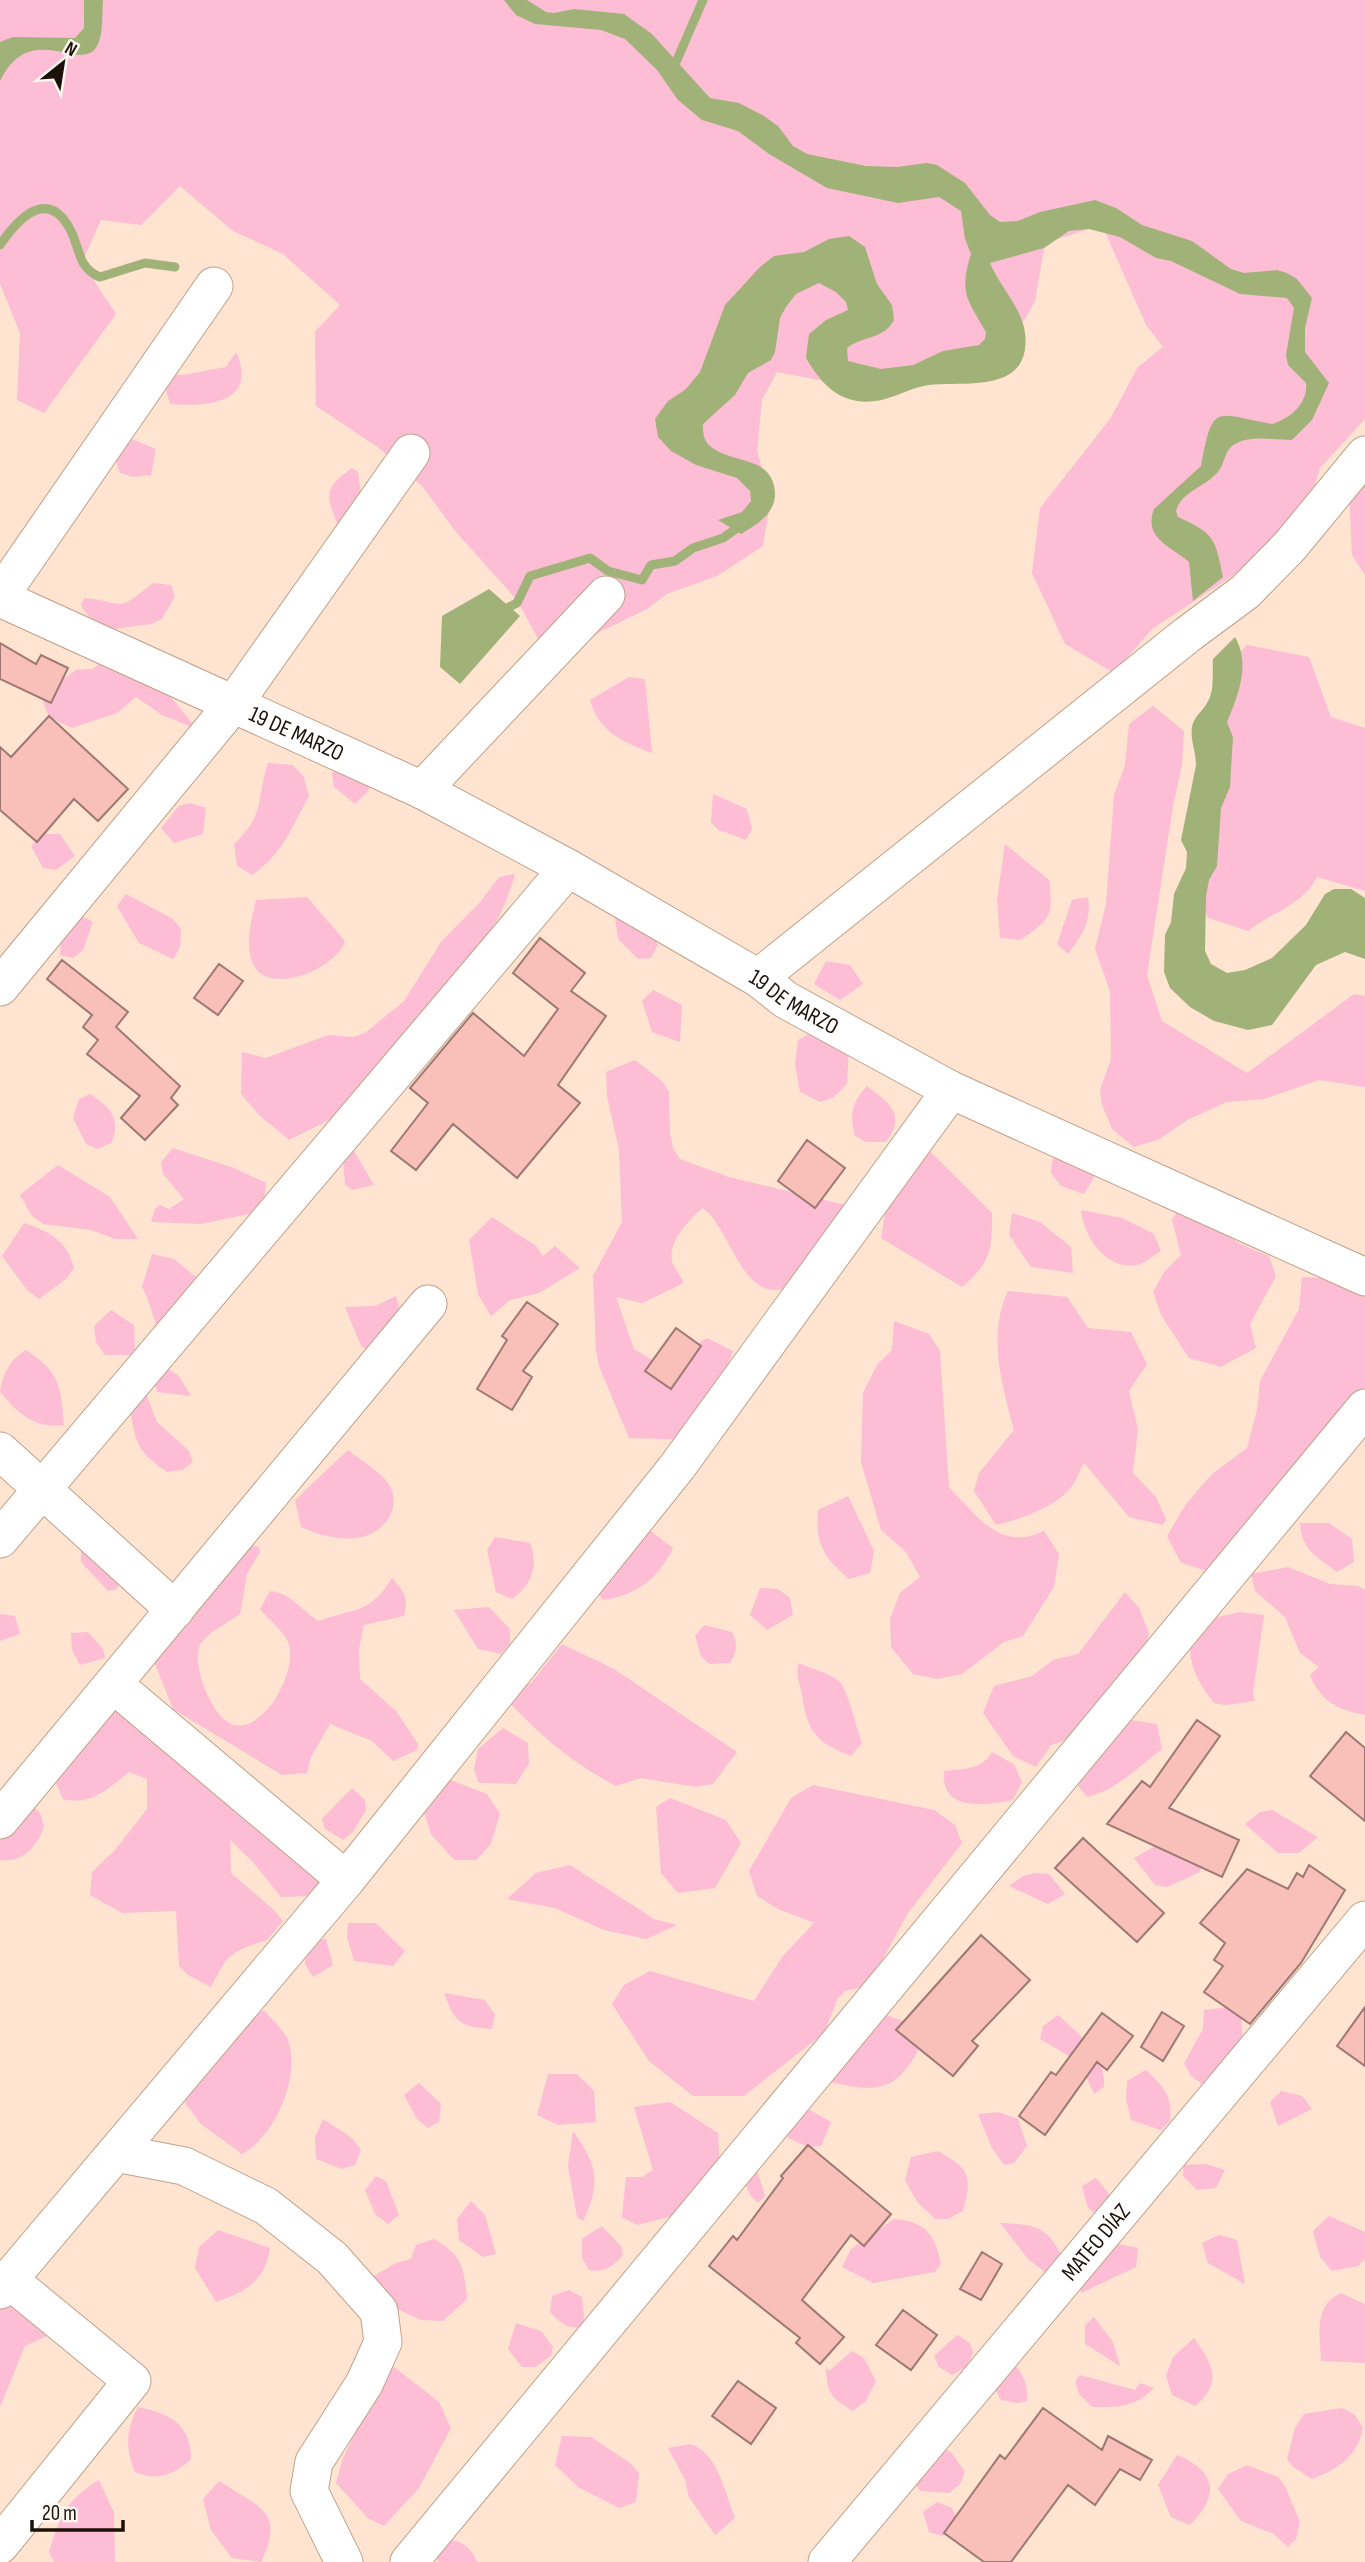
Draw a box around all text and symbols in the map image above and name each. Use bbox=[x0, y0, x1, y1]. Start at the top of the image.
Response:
north arrow bbox=[28, 28, 98, 98]
text: N bbox=[61, 37, 81, 62]
street label: 19 DE MARZO bbox=[245, 700, 348, 768]
street label: 19 DE MARZO bbox=[744, 963, 843, 1041]
street label: MATEO DÍAZ bbox=[1056, 2198, 1137, 2286]
scale bar bbox=[32, 2488, 122, 2532]
text: 20 m bbox=[42, 2501, 77, 2526]

